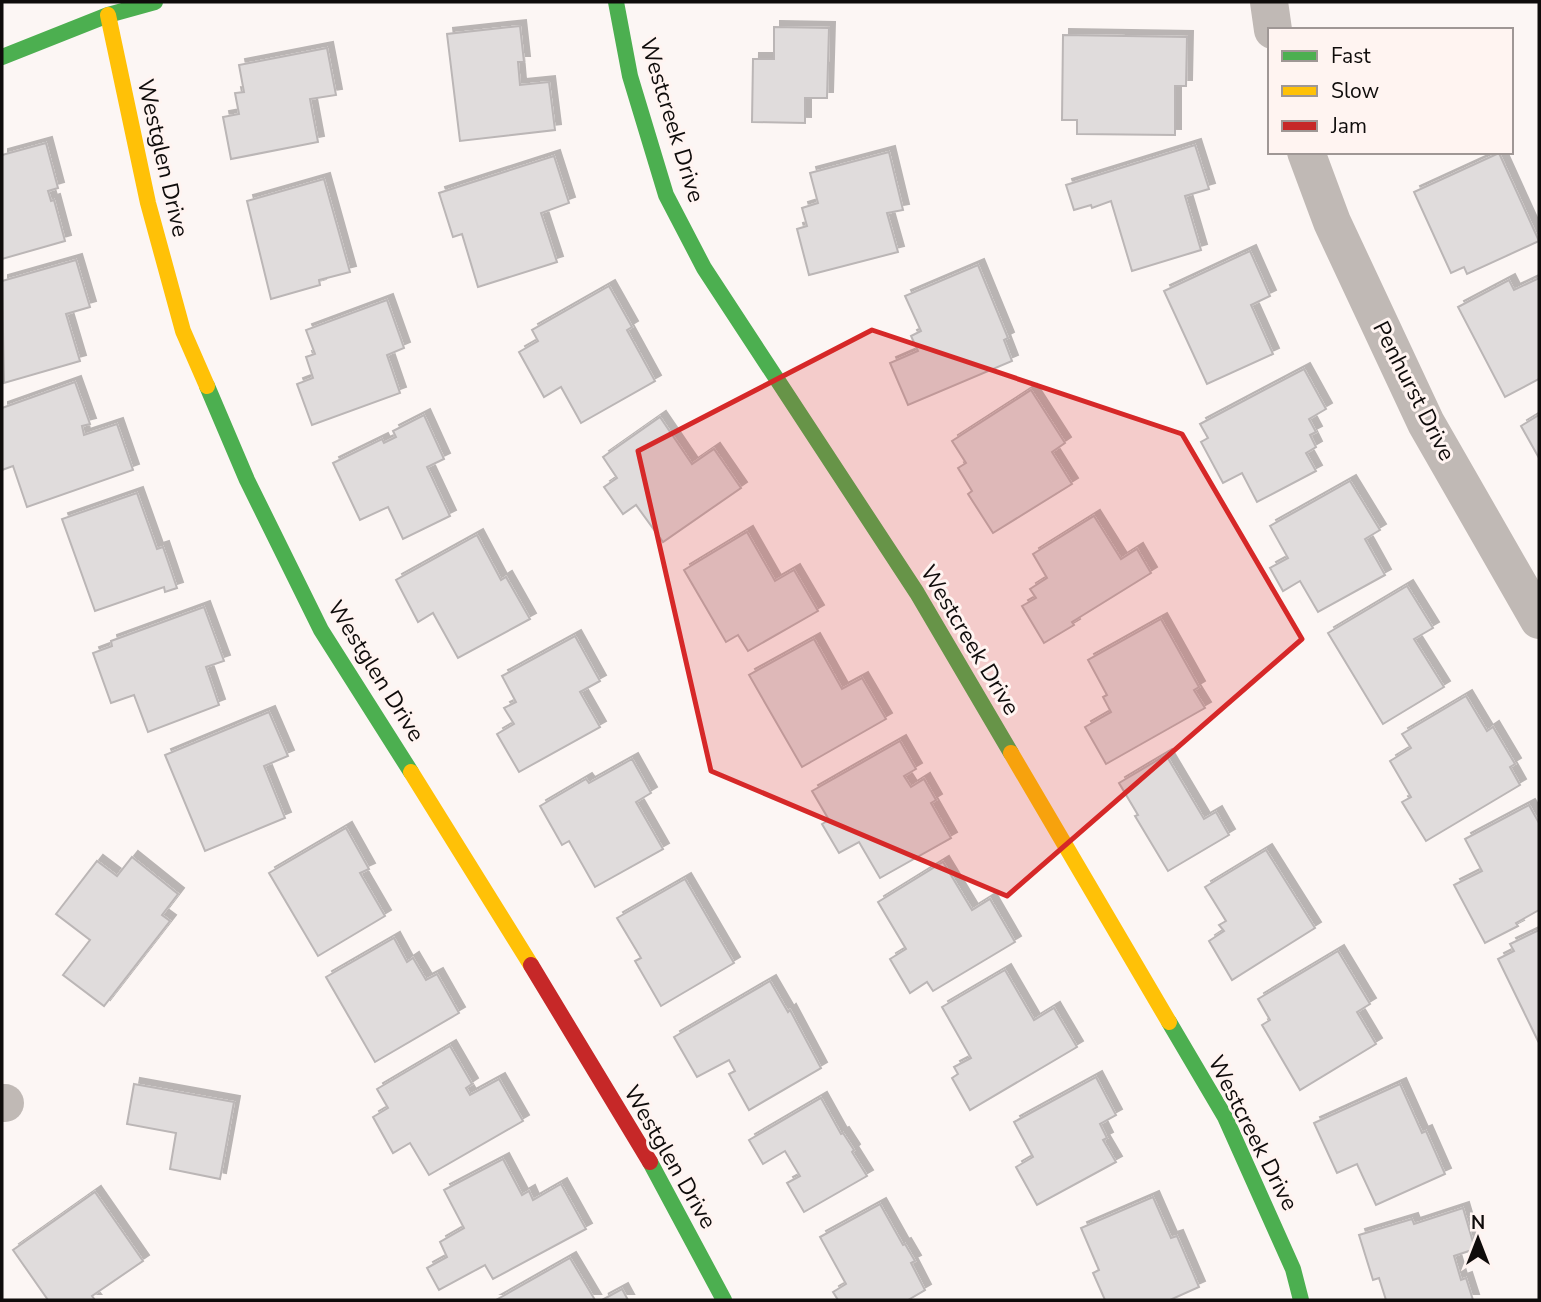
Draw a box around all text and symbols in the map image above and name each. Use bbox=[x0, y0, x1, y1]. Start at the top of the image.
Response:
legend bbox=[1268, 28, 1513, 154]
street label: Westcreek Drive bbox=[632, 34, 712, 206]
text: Fast bbox=[1331, 42, 1371, 70]
street label: Westglen Drive bbox=[130, 76, 196, 240]
text: Slow bbox=[1331, 77, 1380, 105]
text: Jam bbox=[1330, 112, 1367, 140]
street label: Penhurst Drive bbox=[1365, 316, 1463, 466]
street label: Westcreek Drive bbox=[913, 559, 1027, 721]
street label: Westglen Drive bbox=[320, 595, 432, 747]
street label: Westcreek Drive bbox=[1201, 1050, 1305, 1216]
street label: Westglen Drive bbox=[616, 1080, 724, 1234]
north arrow bbox=[1443, 1204, 1513, 1274]
text: N bbox=[1471, 1210, 1485, 1236]

